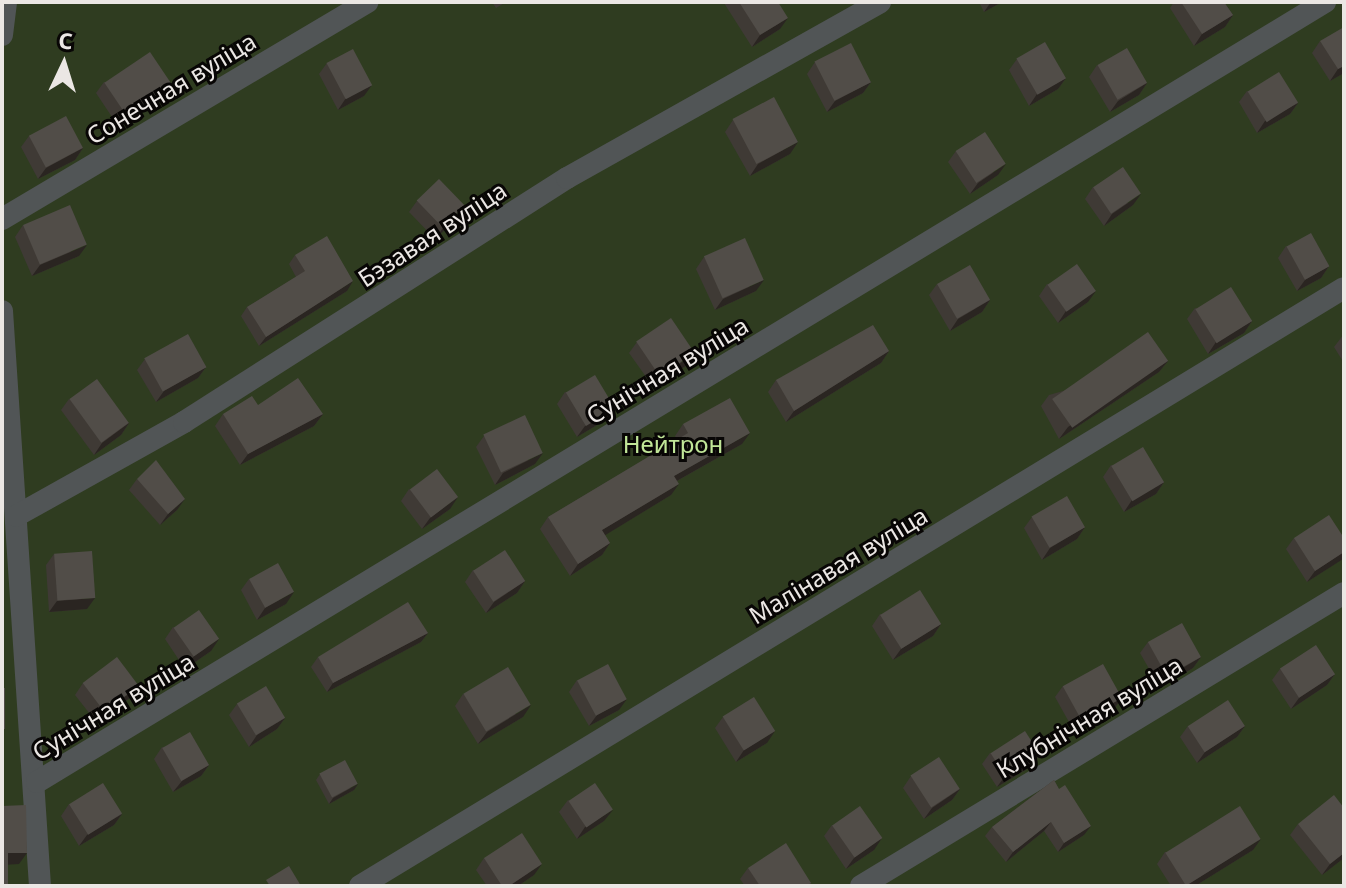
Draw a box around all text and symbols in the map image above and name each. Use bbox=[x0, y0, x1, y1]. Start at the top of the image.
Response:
north arrow bbox=[24, 24, 104, 104]
text: С bbox=[58, 25, 74, 56]
street label: Сонечная вуліца bbox=[81, 26, 261, 150]
street label: Бэзавая вуліца bbox=[352, 175, 512, 293]
street label: Сунічная вуліца bbox=[581, 310, 753, 430]
park label: Нейтрон bbox=[623, 430, 723, 458]
street label: Малінавая вуліца bbox=[744, 500, 932, 630]
street label: Сунічная вуліца bbox=[27, 646, 199, 766]
street label: Клубнічная вуліца bbox=[991, 650, 1187, 784]

